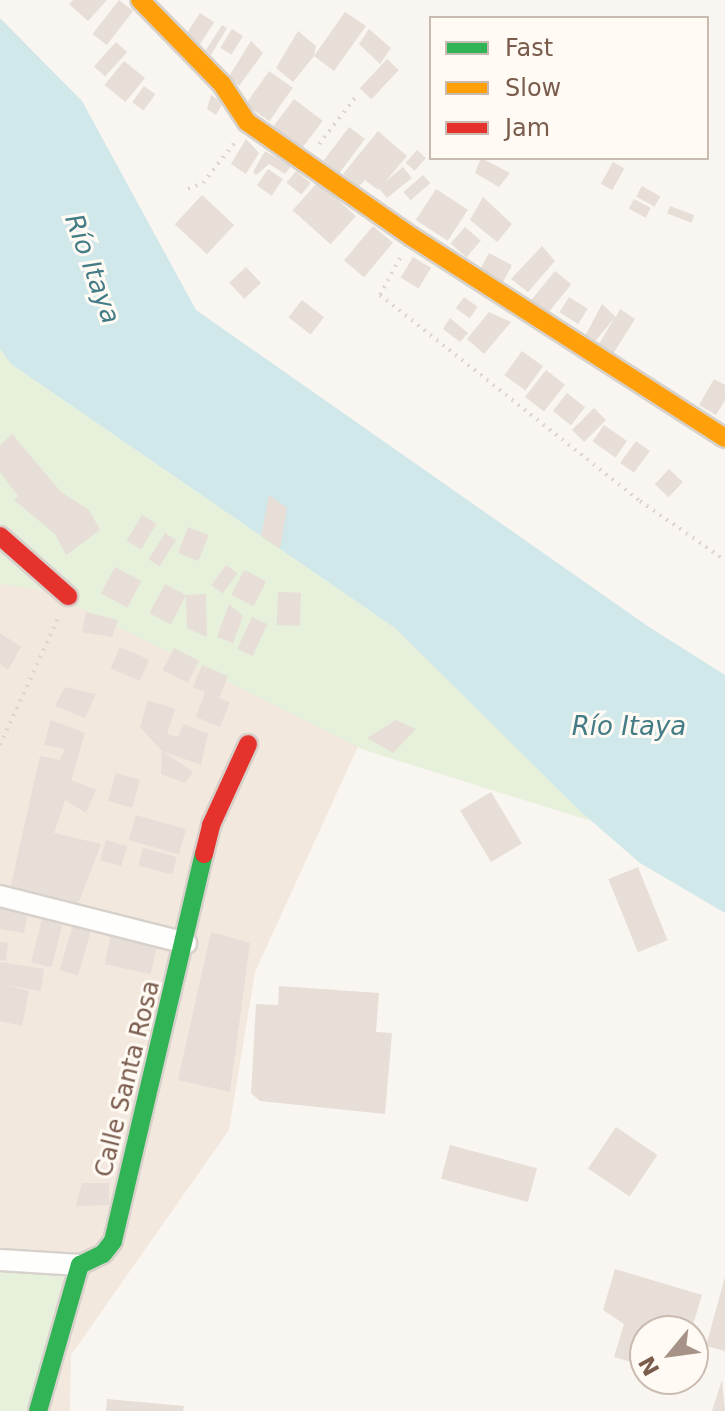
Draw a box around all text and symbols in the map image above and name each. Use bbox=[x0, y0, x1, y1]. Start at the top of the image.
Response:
legend bbox=[429, 16, 709, 160]
text: Fast bbox=[505, 34, 553, 62]
text: Slow bbox=[505, 74, 561, 102]
text: Jam bbox=[505, 114, 550, 142]
water label: Río Itaya bbox=[58, 210, 126, 328]
water label: Río Itaya bbox=[572, 711, 686, 743]
street label: Calle Santa Rosa bbox=[90, 978, 166, 1180]
north arrow bbox=[629, 1315, 709, 1395]
text: N bbox=[634, 1352, 665, 1380]

